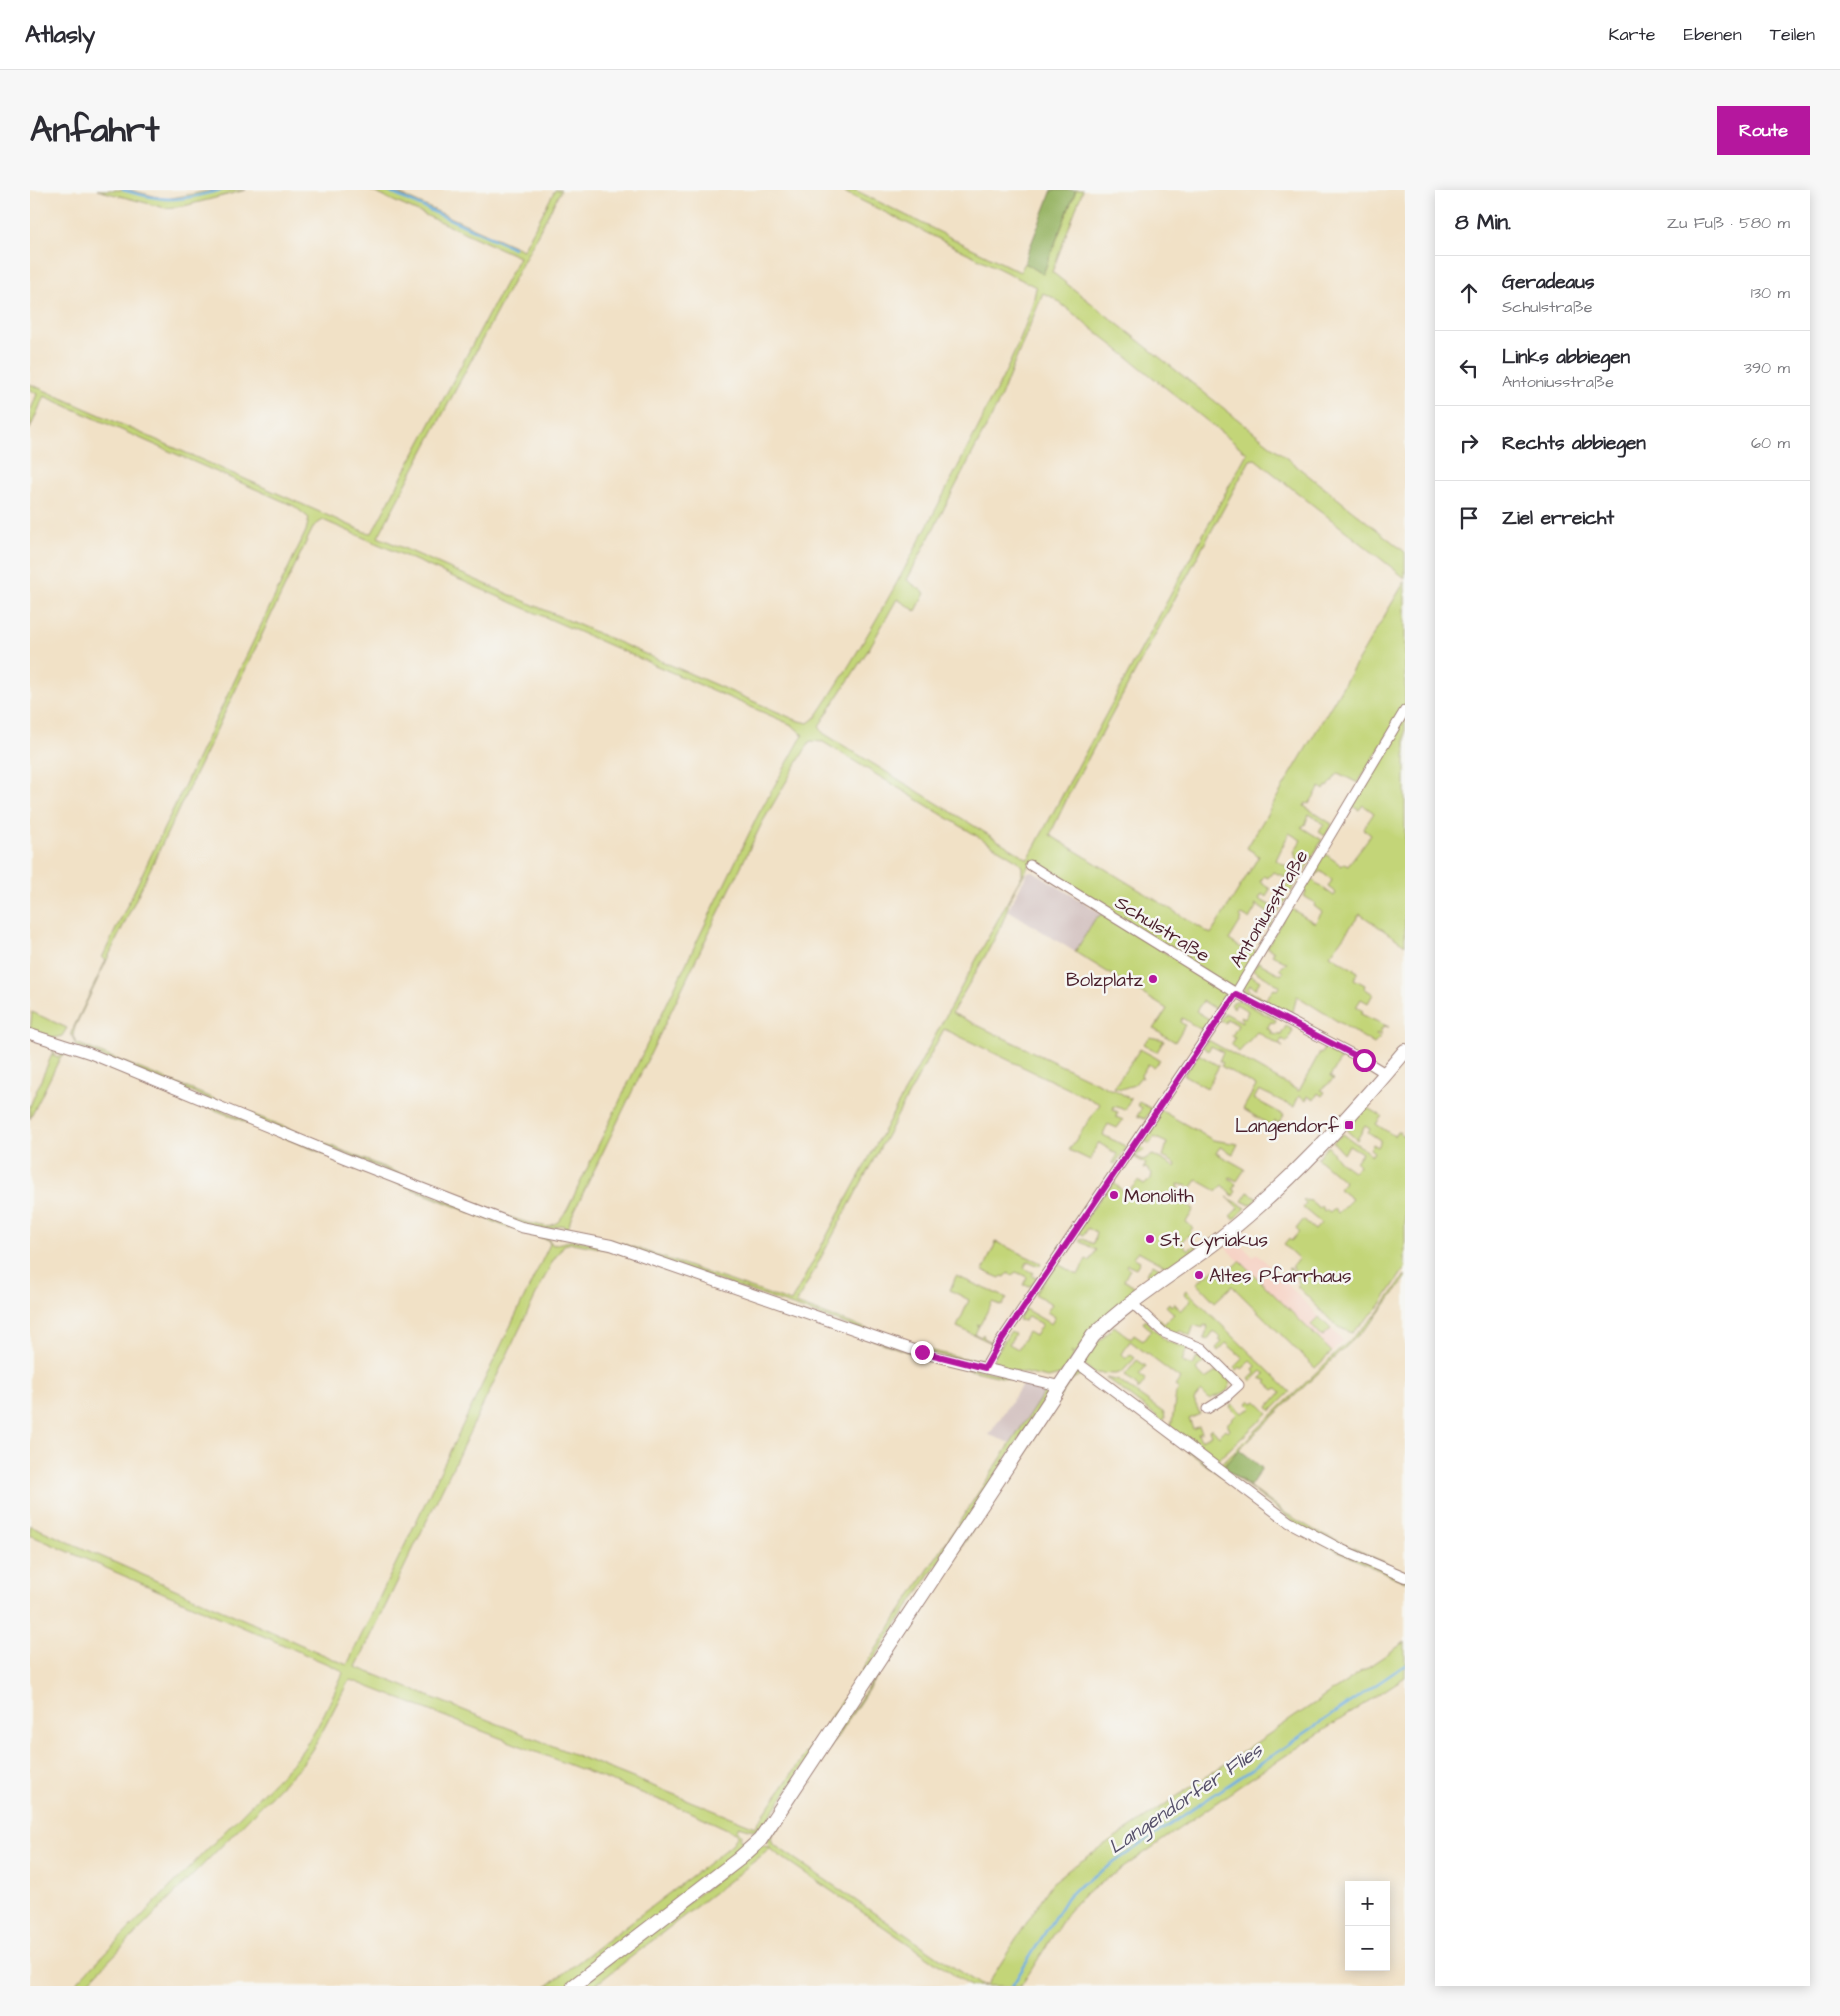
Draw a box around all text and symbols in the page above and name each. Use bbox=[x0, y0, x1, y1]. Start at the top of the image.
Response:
text: Atlasly bbox=[25, 18, 95, 52]
text: Karte bbox=[1608, 22, 1656, 47]
text: Ebenen bbox=[1684, 22, 1742, 47]
text: Teilen bbox=[1770, 22, 1815, 47]
text: Anfahrt bbox=[30, 106, 159, 155]
button: Route bbox=[1717, 106, 1810, 155]
text: 8 Min. bbox=[1455, 208, 1511, 237]
text: Zu Fuß · 580 m bbox=[1667, 212, 1790, 234]
text: Geradeaus bbox=[1502, 269, 1594, 296]
icon: ahead bbox=[1455, 279, 1483, 307]
text: 130 m bbox=[1751, 282, 1790, 304]
text: Schulstraße bbox=[1502, 296, 1592, 318]
text: Links abbiegen bbox=[1502, 344, 1630, 371]
icon: left bbox=[1455, 354, 1483, 382]
text: 390 m bbox=[1744, 357, 1790, 379]
text: Antoniusstraße bbox=[1502, 371, 1614, 393]
icon: right bbox=[1455, 429, 1483, 457]
text: Rechts abbiegen bbox=[1502, 430, 1646, 457]
text: 60 m bbox=[1751, 432, 1790, 454]
icon: arrive bbox=[1455, 504, 1483, 532]
text: Ziel erreicht bbox=[1502, 505, 1614, 532]
street label: Antoniusstraße bbox=[1224, 845, 1315, 973]
street label: Schulstraße bbox=[1109, 889, 1215, 969]
place label: Bolzplatz bbox=[1066, 967, 1144, 994]
marker: Bolzplatz bbox=[1147, 973, 1159, 985]
route start bbox=[1353, 1049, 1376, 1072]
place label: Langendorf bbox=[1235, 1113, 1340, 1141]
marker: Langendorf bbox=[1343, 1119, 1355, 1131]
place label: Monolith bbox=[1124, 1183, 1194, 1210]
marker: Monolith bbox=[1108, 1189, 1120, 1201]
place label: St. Cyriakus bbox=[1160, 1227, 1268, 1255]
marker: St. Cyriakus bbox=[1144, 1233, 1156, 1245]
place label: Altes Pfarrhaus bbox=[1209, 1263, 1352, 1290]
marker: Altes Pfarrhaus bbox=[1193, 1269, 1205, 1281]
route end bbox=[911, 1341, 934, 1364]
water label: Langendorfer Flies bbox=[1103, 1736, 1269, 1862]
map controls bbox=[1345, 1881, 1390, 1971]
button: + bbox=[1345, 1881, 1390, 1926]
button: − bbox=[1345, 1926, 1390, 1971]

